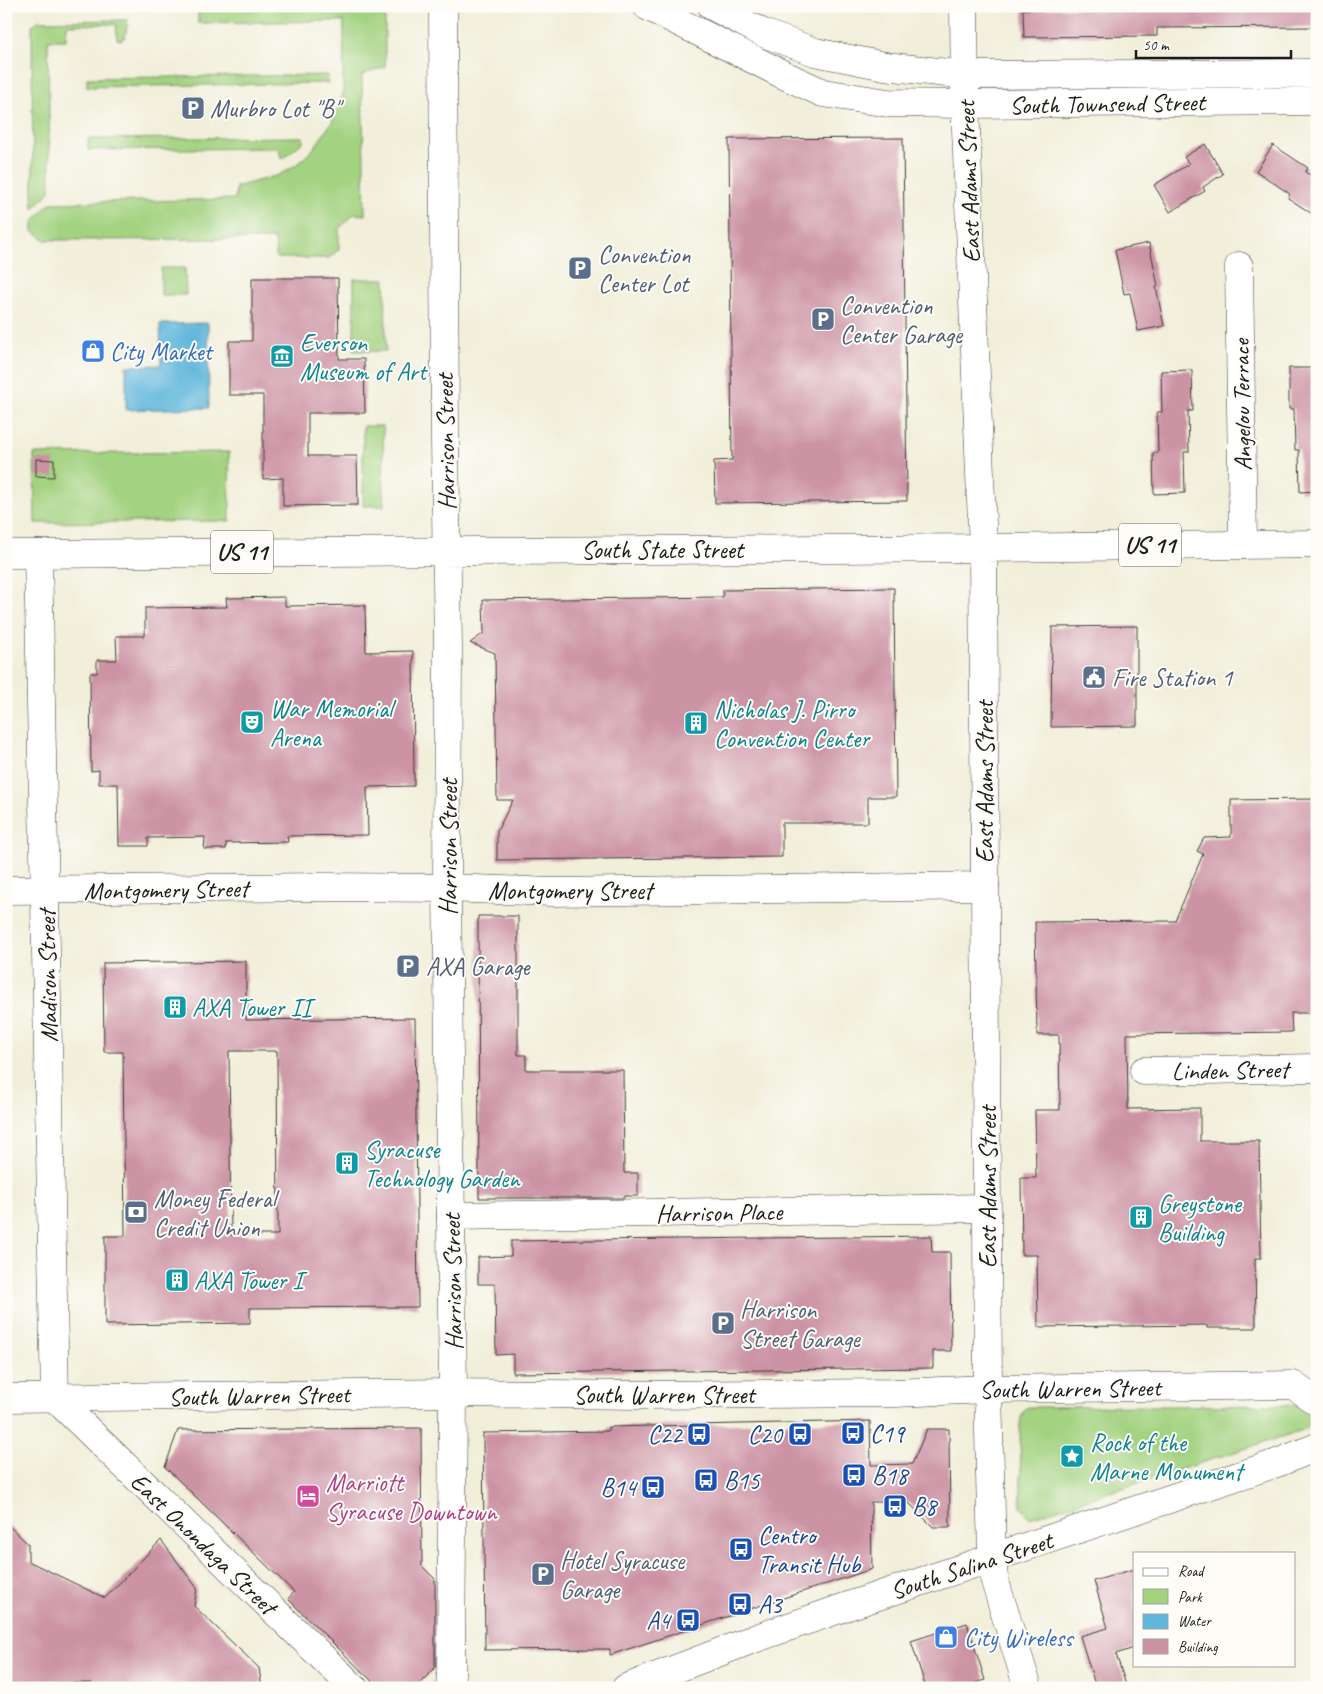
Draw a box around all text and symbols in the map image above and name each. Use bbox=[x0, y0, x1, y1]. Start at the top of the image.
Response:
scale bar bbox=[1136, 28, 1290, 60]
text: 50 m bbox=[1143, 36, 1170, 55]
street label: South Townsend Street bbox=[1009, 86, 1208, 122]
place label: Murbro Lot "B" bbox=[210, 93, 344, 125]
parking icon: Murbro Lot "B" bbox=[180, 95, 206, 121]
street label: East Adams Street bbox=[950, 98, 988, 263]
place label: Convention Center Lot bbox=[598, 239, 691, 300]
parking icon: Convention Center Lot bbox=[567, 255, 593, 281]
place label: Convention Center Garage bbox=[840, 290, 964, 351]
parking icon: Convention Center Garage bbox=[810, 306, 836, 332]
place label: Everson Museum of Art bbox=[300, 327, 429, 388]
place label: City Market bbox=[110, 336, 215, 368]
street label: Angelou Terrace bbox=[1225, 337, 1259, 471]
shop icon: City Market bbox=[80, 338, 106, 364]
museum icon: Everson Museum of Art bbox=[269, 343, 295, 369]
street label: Harrison Street bbox=[429, 371, 463, 510]
road number: US 11 bbox=[1119, 524, 1181, 566]
road number: US 11 bbox=[211, 530, 273, 574]
street label: South State Street bbox=[581, 534, 746, 566]
place label: Fire Station 1 bbox=[1112, 662, 1234, 694]
public building icon: Fire Station 1 bbox=[1081, 664, 1107, 690]
place label: War Memorial Arena bbox=[270, 693, 397, 754]
place label: Nicholas J. Pirro Convention Center bbox=[714, 694, 871, 755]
street label: East Adams Street bbox=[969, 698, 1001, 863]
theatre icon: War Memorial Arena bbox=[239, 709, 265, 735]
building icon: Nicholas J. Pirro Convention Center bbox=[683, 710, 709, 736]
street label: Harrison Street bbox=[433, 776, 465, 915]
street label: Montgomery Street bbox=[84, 873, 252, 907]
street label: Montgomery Street bbox=[488, 875, 656, 907]
street label: Madison Street bbox=[31, 906, 65, 1043]
place label: AXA Garage bbox=[426, 951, 531, 983]
parking icon: AXA Garage bbox=[395, 953, 421, 979]
place label: AXA Tower II bbox=[192, 992, 316, 1024]
building icon: AXA Tower II bbox=[162, 994, 188, 1020]
street label: Linden Street bbox=[1171, 1053, 1292, 1088]
street label: East Adams Street bbox=[972, 1103, 1004, 1268]
place label: Syracuse Technology Garden bbox=[364, 1134, 521, 1195]
building icon: Syracuse Technology Garden bbox=[334, 1150, 360, 1176]
place label: Money Federal Credit Union bbox=[154, 1183, 281, 1244]
place label: Greystone Building bbox=[1158, 1188, 1243, 1249]
street label: Harrison Place bbox=[655, 1196, 784, 1230]
bank icon: Money Federal Credit Union bbox=[123, 1199, 149, 1225]
building icon: Greystone Building bbox=[1128, 1204, 1154, 1230]
street label: Harrison Street bbox=[436, 1211, 470, 1350]
place label: AXA Tower I bbox=[194, 1265, 308, 1297]
building icon: AXA Tower I bbox=[164, 1267, 190, 1293]
place label: Harrison Street Garage bbox=[740, 1294, 862, 1355]
parking icon: Harrison Street Garage bbox=[710, 1310, 736, 1336]
street label: South Warren Street bbox=[978, 1372, 1164, 1406]
street label: South Warren Street bbox=[168, 1378, 353, 1414]
street label: South Warren Street bbox=[573, 1379, 757, 1411]
place label: C19 bbox=[870, 1418, 906, 1450]
place label: C22 bbox=[648, 1419, 684, 1451]
place label: C20 bbox=[748, 1419, 784, 1451]
bus stop icon: C19 bbox=[840, 1420, 866, 1446]
bus stop icon: C22 bbox=[686, 1421, 712, 1447]
bus stop icon: C20 bbox=[787, 1421, 813, 1447]
place label: Rock of the Marne Monument bbox=[1090, 1427, 1246, 1488]
place icon: Rock of the Marne Monument bbox=[1059, 1443, 1085, 1469]
place label: B18 bbox=[872, 1460, 910, 1492]
bus stop icon: B18 bbox=[841, 1462, 867, 1488]
place label: B15 bbox=[724, 1465, 761, 1497]
street label: East Onondaga Street bbox=[123, 1466, 286, 1624]
place label: Marriott Syracuse Downtown bbox=[326, 1467, 498, 1528]
bus stop icon: B15 bbox=[693, 1467, 719, 1493]
place label: B14 bbox=[600, 1472, 639, 1504]
bus stop icon: B14 bbox=[640, 1474, 666, 1500]
hotel icon: Marriott Syracuse Downtown bbox=[295, 1483, 321, 1509]
place label: B8 bbox=[912, 1491, 939, 1523]
bus stop icon: B8 bbox=[882, 1493, 908, 1519]
place label: Centro Transit Hub bbox=[758, 1520, 862, 1581]
street label: South Salina Street bbox=[886, 1524, 1059, 1607]
bus stop icon: Centro Transit Hub bbox=[728, 1536, 754, 1562]
place label: Hotel Syracuse Garage bbox=[560, 1545, 686, 1606]
legend bbox=[1133, 1552, 1296, 1666]
parking icon: Hotel Syracuse Garage bbox=[530, 1561, 556, 1587]
text: Road bbox=[1178, 1562, 1205, 1581]
text: Park bbox=[1178, 1588, 1203, 1607]
place label: A3 bbox=[758, 1589, 784, 1621]
bus stop icon: A3 bbox=[727, 1591, 753, 1617]
place label: A4 bbox=[646, 1605, 673, 1637]
bus stop icon: A4 bbox=[675, 1607, 701, 1633]
text: Water bbox=[1178, 1612, 1212, 1631]
place label: City Wireless bbox=[964, 1622, 1075, 1654]
shop icon: City Wireless bbox=[933, 1624, 959, 1650]
text: Building bbox=[1178, 1638, 1218, 1657]

